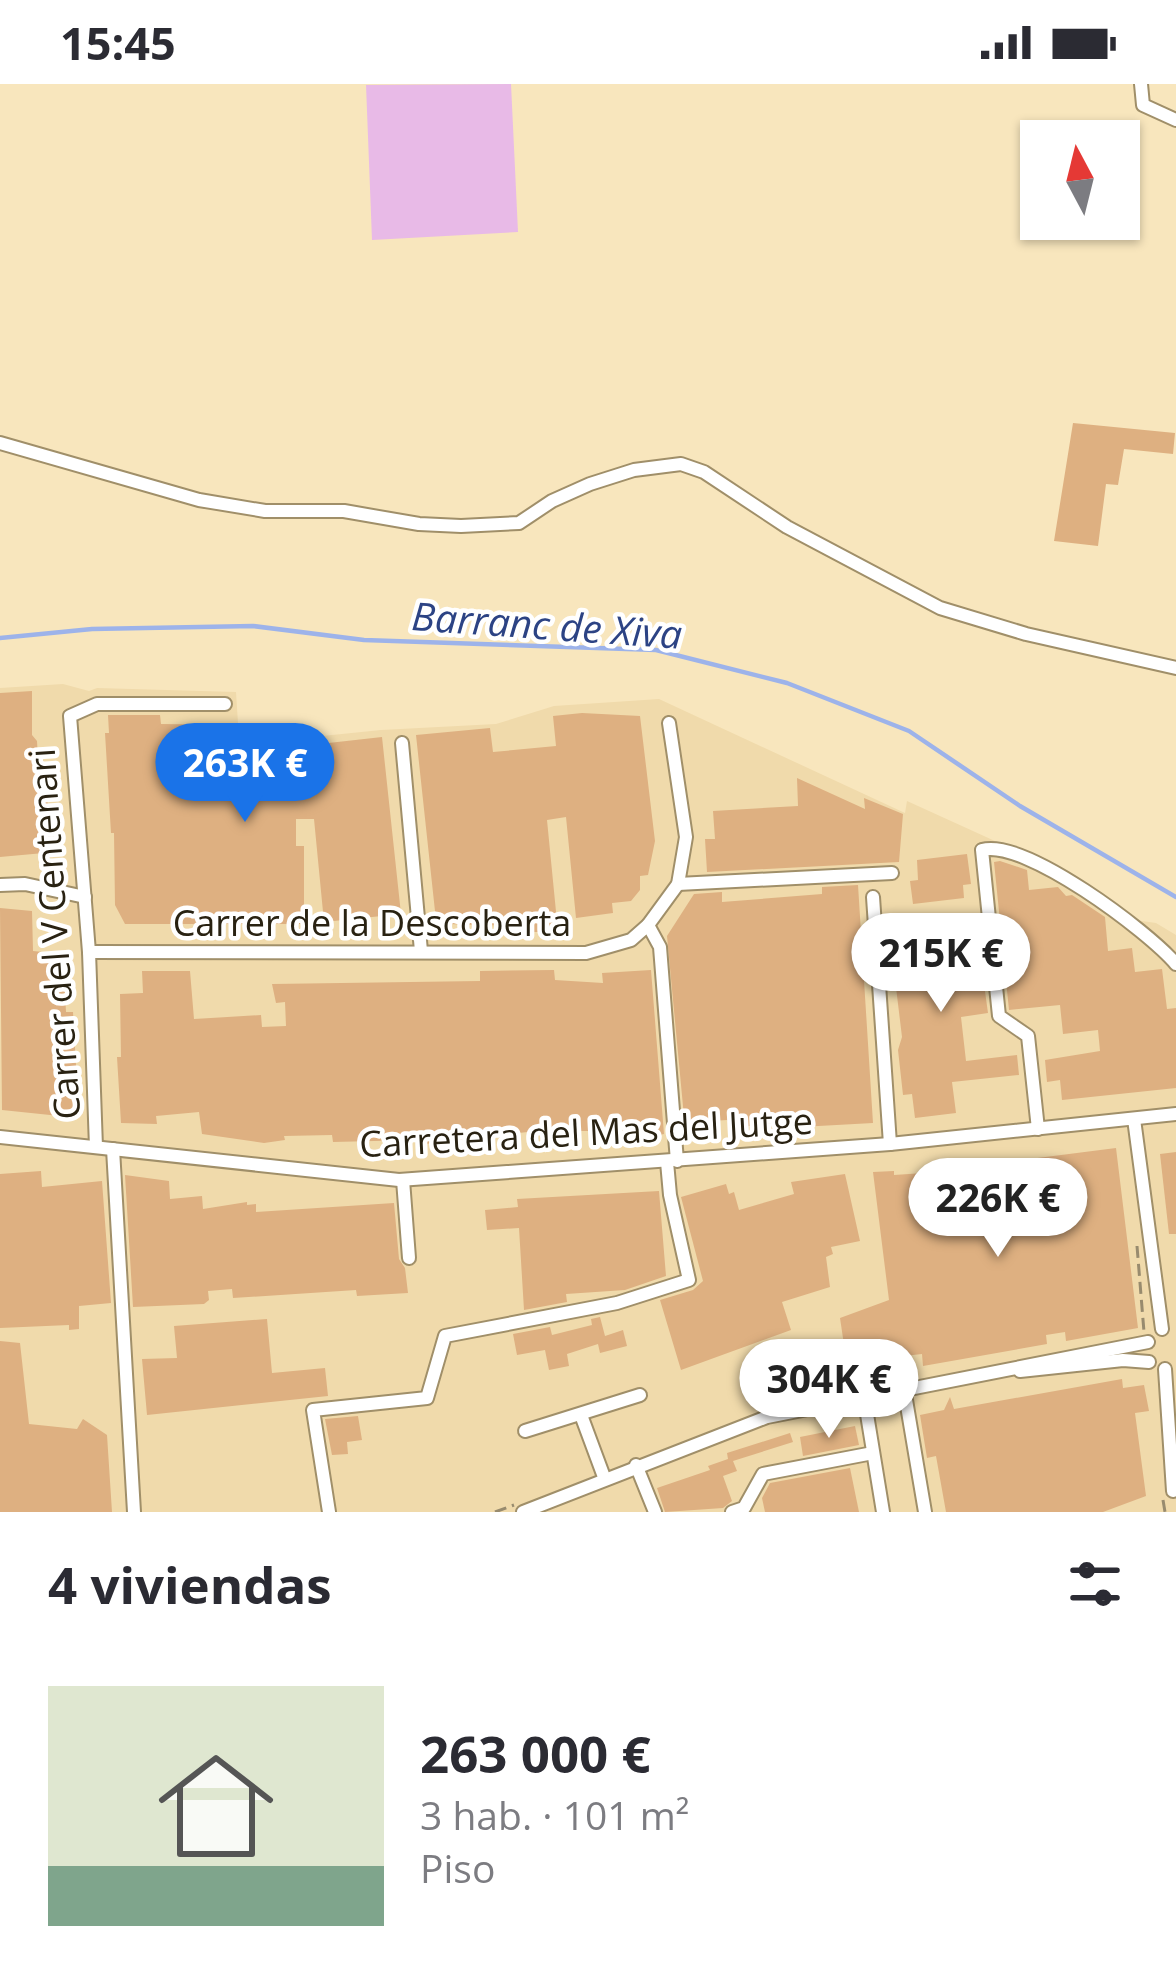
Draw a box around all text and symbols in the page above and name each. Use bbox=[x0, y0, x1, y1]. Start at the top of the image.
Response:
text: 15:45 bbox=[60, 12, 176, 73]
north arrow bbox=[1020, 120, 1140, 240]
map controls bbox=[1020, 120, 1140, 240]
water label: Barranc de Xiva bbox=[410, 588, 684, 660]
pin: 263K € bbox=[147, 723, 343, 825]
text: 263K € bbox=[182, 735, 308, 788]
street label: Carrer del V Centenari bbox=[17, 747, 91, 1121]
street label: Carrer de la Descoberta bbox=[173, 898, 571, 947]
pin: 215K € bbox=[843, 913, 1039, 1015]
text: 215K € bbox=[878, 925, 1004, 978]
street label: Carretera del Mas del Jutge bbox=[358, 1096, 814, 1168]
pin: 226K € bbox=[900, 1158, 1096, 1260]
text: 226K € bbox=[935, 1170, 1061, 1223]
pin: 304K € bbox=[731, 1339, 927, 1441]
text: 304K € bbox=[766, 1351, 892, 1404]
text: 4 viviendas bbox=[48, 1549, 332, 1619]
icon: filters bbox=[1062, 1551, 1128, 1617]
text: 263 000 € bbox=[420, 1718, 651, 1788]
icon: home bbox=[144, 1734, 288, 1878]
text: 3 hab. · 101 m² bbox=[420, 1788, 689, 1841]
text: Piso bbox=[420, 1841, 495, 1894]

